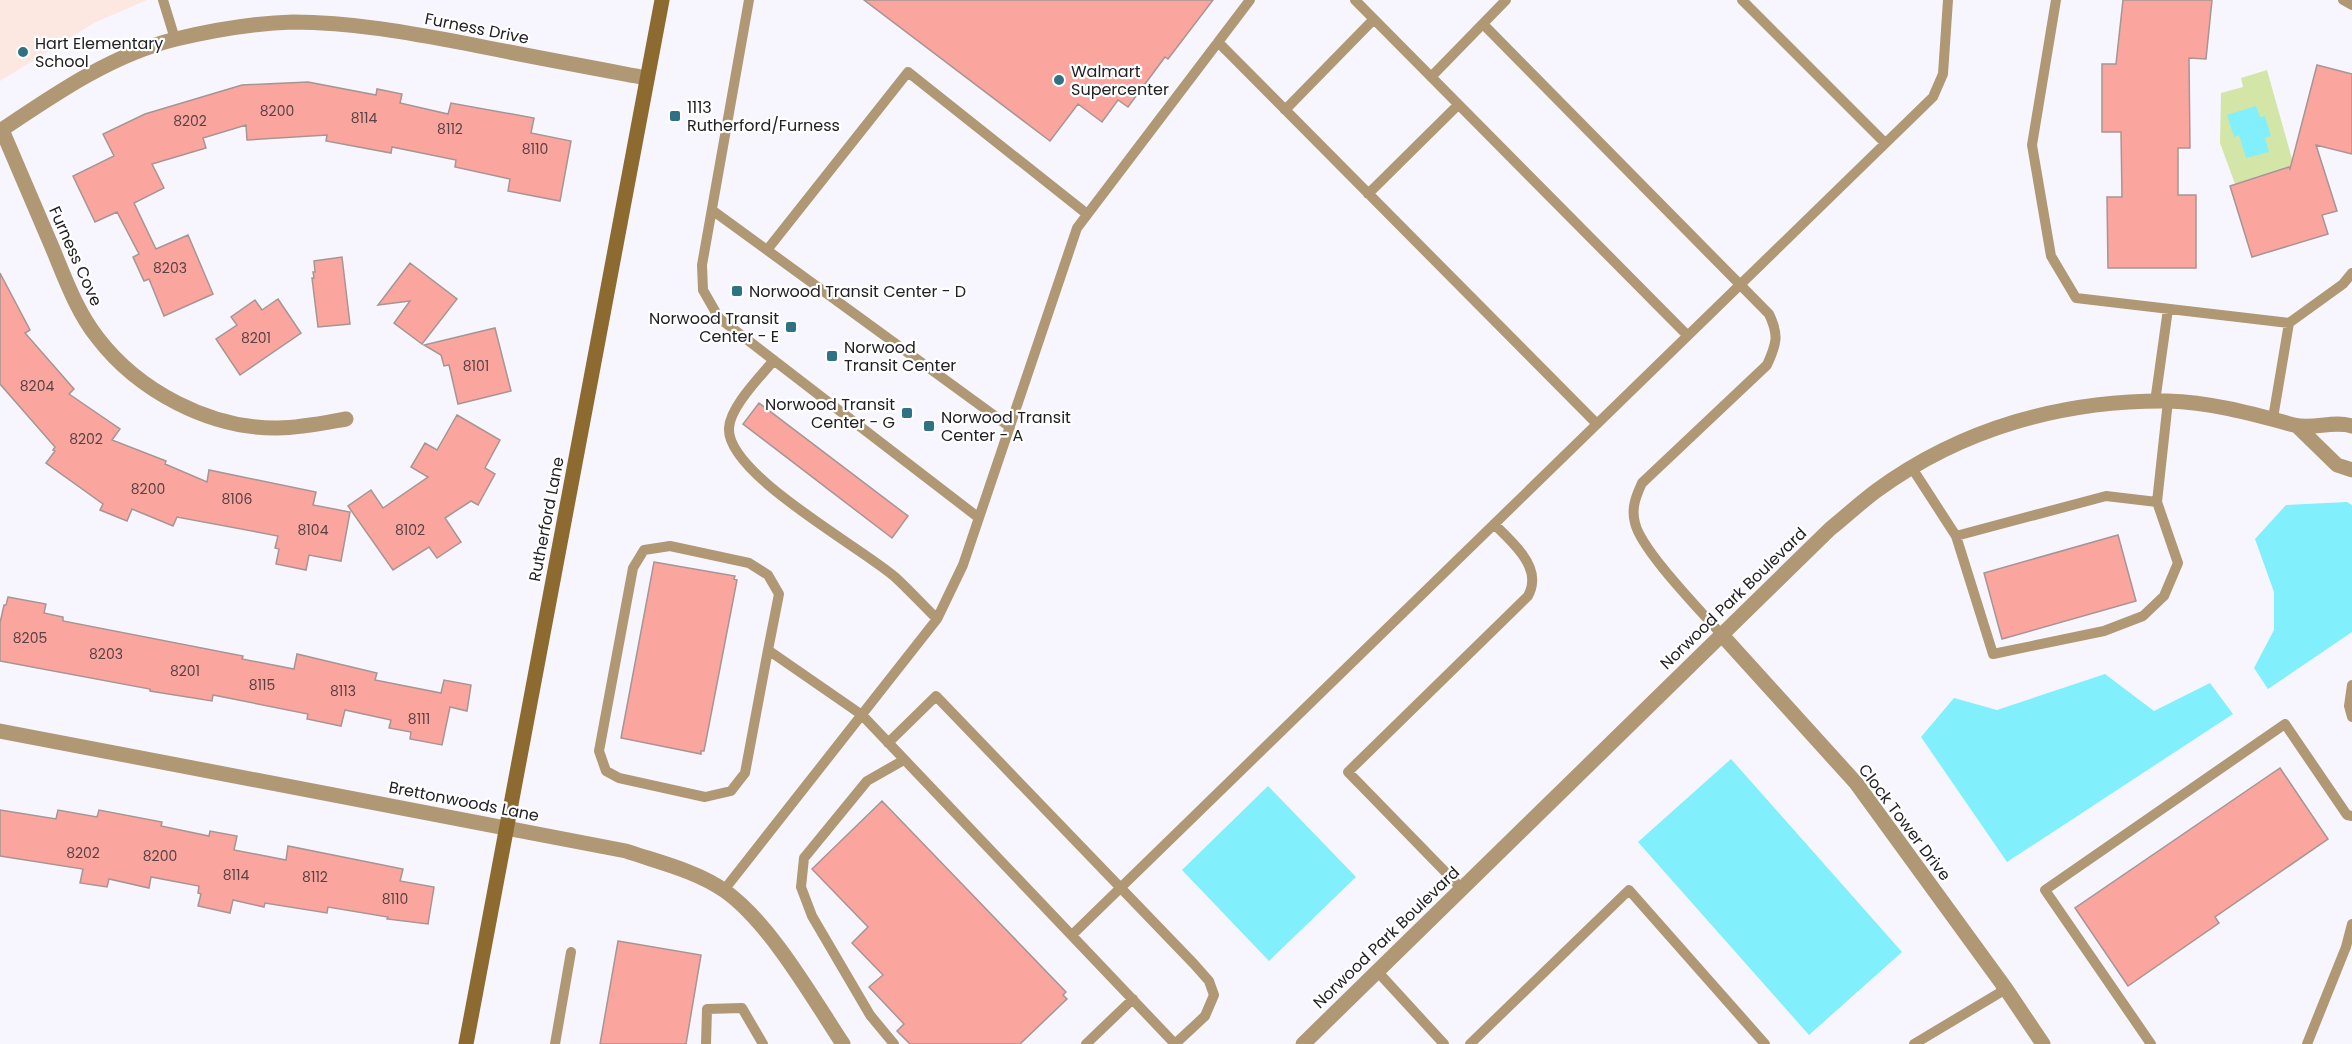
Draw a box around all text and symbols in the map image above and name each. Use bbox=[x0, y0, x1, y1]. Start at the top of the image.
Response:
street label: Furness Drive bbox=[423, 7, 531, 50]
place label: Hart Elementary School bbox=[35, 32, 163, 73]
marker: Hart Elementary School bbox=[16, 45, 30, 59]
place label: Walmart Supercenter bbox=[1071, 60, 1169, 101]
marker: Walmart Supercenter bbox=[1052, 73, 1066, 87]
place label: 1113 Rutherford/Furness bbox=[687, 96, 840, 137]
house number: 8200 bbox=[260, 101, 294, 121]
house number: 8114 bbox=[351, 108, 377, 128]
marker: 1113 Rutherford/Furness bbox=[668, 109, 682, 123]
house number: 8202 bbox=[173, 111, 207, 131]
house number: 8112 bbox=[437, 119, 463, 139]
house number: 8110 bbox=[522, 139, 548, 159]
street label: Furness Cove bbox=[43, 203, 108, 310]
house number: 8203 bbox=[153, 258, 187, 278]
place label: Norwood Transit Center - D bbox=[749, 280, 966, 303]
marker: Norwood Transit Center - D bbox=[730, 284, 744, 298]
place label: Norwood Transit Center - E bbox=[649, 307, 779, 348]
marker: Norwood Transit Center - E bbox=[784, 320, 798, 334]
house number: 8201 bbox=[241, 328, 271, 348]
place label: Norwood Transit Center bbox=[844, 336, 956, 377]
marker: Norwood Transit Center bbox=[825, 349, 839, 363]
house number: 8101 bbox=[463, 356, 489, 376]
house number: 8204 bbox=[20, 376, 54, 396]
place label: Norwood Transit Center - G bbox=[765, 393, 895, 434]
marker: Norwood Transit Center - G bbox=[900, 406, 914, 420]
place label: Norwood Transit Center - A bbox=[941, 406, 1071, 447]
marker: Norwood Transit Center - A bbox=[922, 419, 936, 433]
house number: 8202 bbox=[69, 429, 103, 449]
street label: Rutherford Lane bbox=[523, 455, 570, 583]
house number: 8200 bbox=[131, 479, 165, 499]
house number: 8106 bbox=[222, 489, 253, 509]
house number: 8104 bbox=[298, 520, 329, 540]
house number: 8102 bbox=[395, 520, 425, 540]
street label: Norwood Park Boulevard bbox=[1655, 522, 1812, 675]
house number: 8205 bbox=[13, 628, 47, 648]
house number: 8203 bbox=[89, 644, 123, 664]
house number: 8201 bbox=[170, 661, 200, 681]
house number: 8115 bbox=[249, 675, 275, 695]
house number: 8113 bbox=[330, 681, 356, 701]
house number: 8111 bbox=[408, 709, 430, 729]
street label: Clock Tower Drive bbox=[1853, 759, 1956, 886]
street label: Brettonwoods Lane bbox=[387, 776, 541, 827]
house number: 8202 bbox=[66, 843, 100, 863]
house number: 8200 bbox=[143, 846, 177, 866]
street label: Norwood Park Boulevard bbox=[1308, 861, 1465, 1014]
house number: 8114 bbox=[223, 865, 249, 885]
house number: 8112 bbox=[302, 867, 328, 887]
house number: 8110 bbox=[382, 889, 408, 909]

